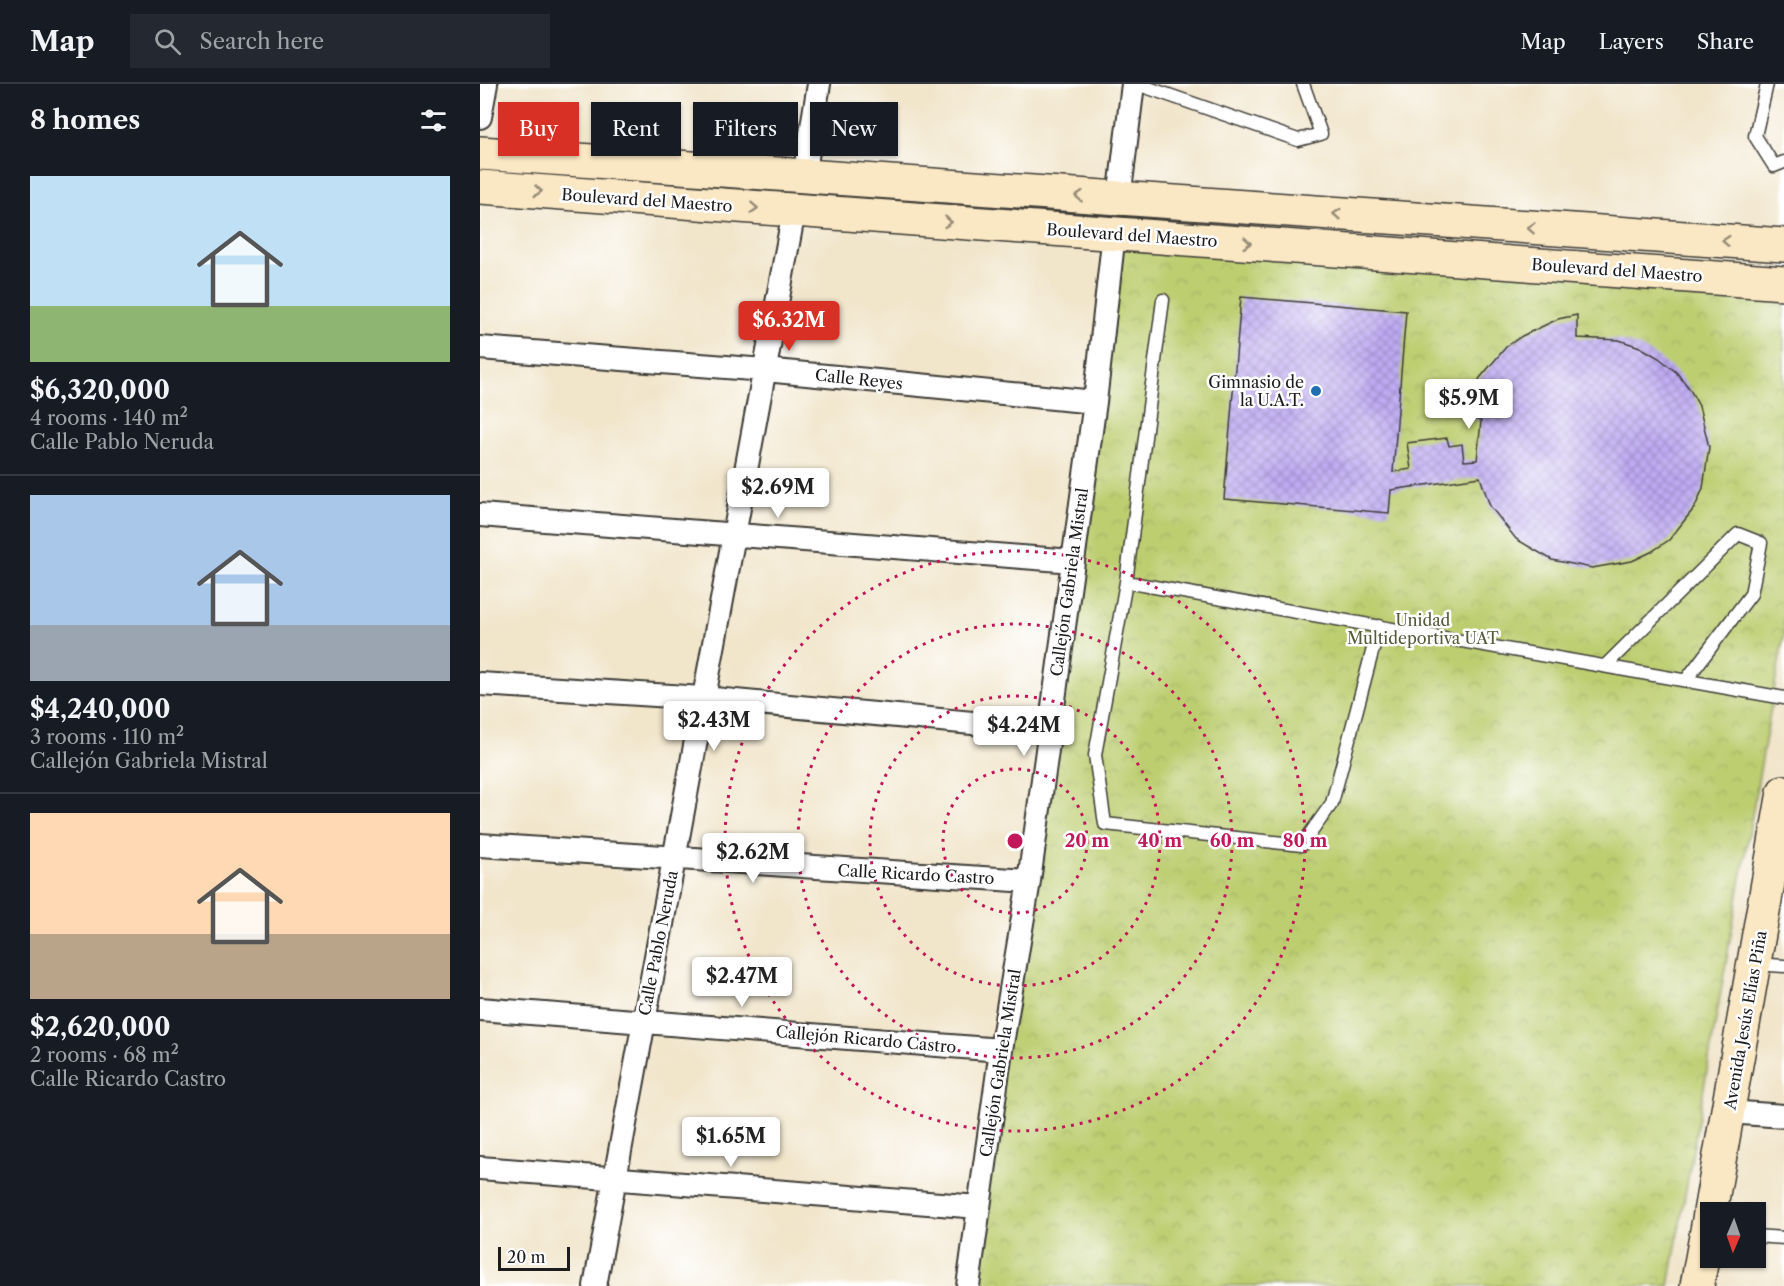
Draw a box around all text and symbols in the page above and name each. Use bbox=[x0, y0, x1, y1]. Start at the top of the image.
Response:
search box bbox=[130, 14, 550, 68]
text: Map bbox=[30, 24, 94, 58]
icon: search bbox=[151, 25, 184, 58]
text: Search here bbox=[199, 28, 324, 55]
text: Map bbox=[1521, 29, 1566, 54]
text: Layers bbox=[1599, 29, 1664, 54]
text: Share bbox=[1697, 29, 1754, 54]
chip: Buy bbox=[498, 102, 579, 156]
chip: Rent bbox=[591, 102, 681, 156]
chip: Filters bbox=[693, 102, 798, 156]
chip: New bbox=[810, 102, 898, 156]
text: 8 homes bbox=[30, 104, 140, 136]
icon: filters bbox=[417, 104, 450, 137]
street label: Boulevard del Maestro bbox=[561, 184, 733, 216]
one-way arrow bbox=[534, 185, 543, 198]
one-way arrow bbox=[1075, 190, 1084, 203]
one-way arrow bbox=[749, 201, 758, 214]
one-way arrow bbox=[1332, 208, 1341, 221]
icon: home bbox=[186, 215, 294, 323]
one-way arrow bbox=[944, 216, 953, 229]
street label: Boulevard del Maestro bbox=[1046, 219, 1218, 251]
one-way arrow bbox=[1527, 222, 1536, 235]
one-way arrow bbox=[1721, 235, 1730, 248]
one-way arrow bbox=[1243, 236, 1252, 249]
street label: Boulevard del Maestro bbox=[1531, 254, 1703, 286]
pin: $6.32M bbox=[740, 301, 838, 352]
text: $6.32M bbox=[752, 308, 826, 332]
street label: Calle Reyes bbox=[814, 364, 904, 394]
place label: Gimnasio de la U.A.T. bbox=[1208, 372, 1304, 410]
text: $6,320,000 bbox=[30, 374, 170, 406]
pin: $5.9M bbox=[1427, 379, 1511, 430]
marker: Gimnasio de la U.A.T. bbox=[1309, 384, 1323, 398]
text: $5.9M bbox=[1439, 386, 1499, 410]
text: 4 rooms · 140 m² bbox=[30, 406, 188, 430]
text: Calle Pablo Neruda bbox=[30, 430, 214, 454]
pin: $2.69M bbox=[729, 468, 827, 519]
text: $2.69M bbox=[741, 475, 815, 499]
street label: Callejón Gabriela Mistral bbox=[1046, 486, 1092, 678]
icon: home bbox=[186, 534, 294, 642]
park label: Unidad Multideportiva UAT bbox=[1347, 610, 1499, 648]
text: $4,240,000 bbox=[30, 693, 171, 725]
pin: $2.43M bbox=[665, 701, 763, 752]
pin: $4.24M bbox=[975, 706, 1073, 757]
text: $2.43M bbox=[678, 708, 750, 732]
text: $4.24M bbox=[987, 713, 1061, 737]
text: 3 rooms · 110 m² bbox=[30, 725, 184, 749]
text: Callejón Gabriela Mistral bbox=[30, 749, 268, 773]
text: 20 m bbox=[1065, 830, 1109, 852]
text: 40 m bbox=[1138, 830, 1182, 852]
text: 60 m bbox=[1210, 830, 1254, 852]
text: 80 m bbox=[1282, 830, 1328, 852]
centre of rings bbox=[1005, 831, 1025, 851]
pin: $2.62M bbox=[704, 833, 802, 884]
text: $2.62M bbox=[716, 840, 790, 864]
icon: home bbox=[186, 852, 294, 960]
street label: Calle Ricardo Castro bbox=[837, 860, 995, 888]
street label: Calle Pablo Neruda bbox=[634, 868, 682, 1017]
street label: Avenida Jesús Elías Piña bbox=[1719, 928, 1771, 1112]
pin: $2.47M bbox=[693, 957, 791, 1008]
text: $2.47M bbox=[706, 964, 778, 988]
street label: Callejón Gabriela Mistral bbox=[975, 967, 1025, 1158]
text: $2,620,000 bbox=[30, 1011, 171, 1043]
street label: Callejón Ricardo Castro bbox=[775, 1021, 957, 1057]
text: 2 rooms · 68 m² bbox=[30, 1043, 179, 1067]
text: Calle Ricardo Castro bbox=[30, 1067, 226, 1091]
pin: $1.65M bbox=[682, 1117, 780, 1168]
text: $1.65M bbox=[696, 1124, 766, 1148]
north arrow bbox=[1700, 1202, 1766, 1268]
map controls bbox=[1700, 1202, 1766, 1268]
scale bar bbox=[498, 1244, 570, 1272]
text: 20 m bbox=[507, 1247, 546, 1267]

